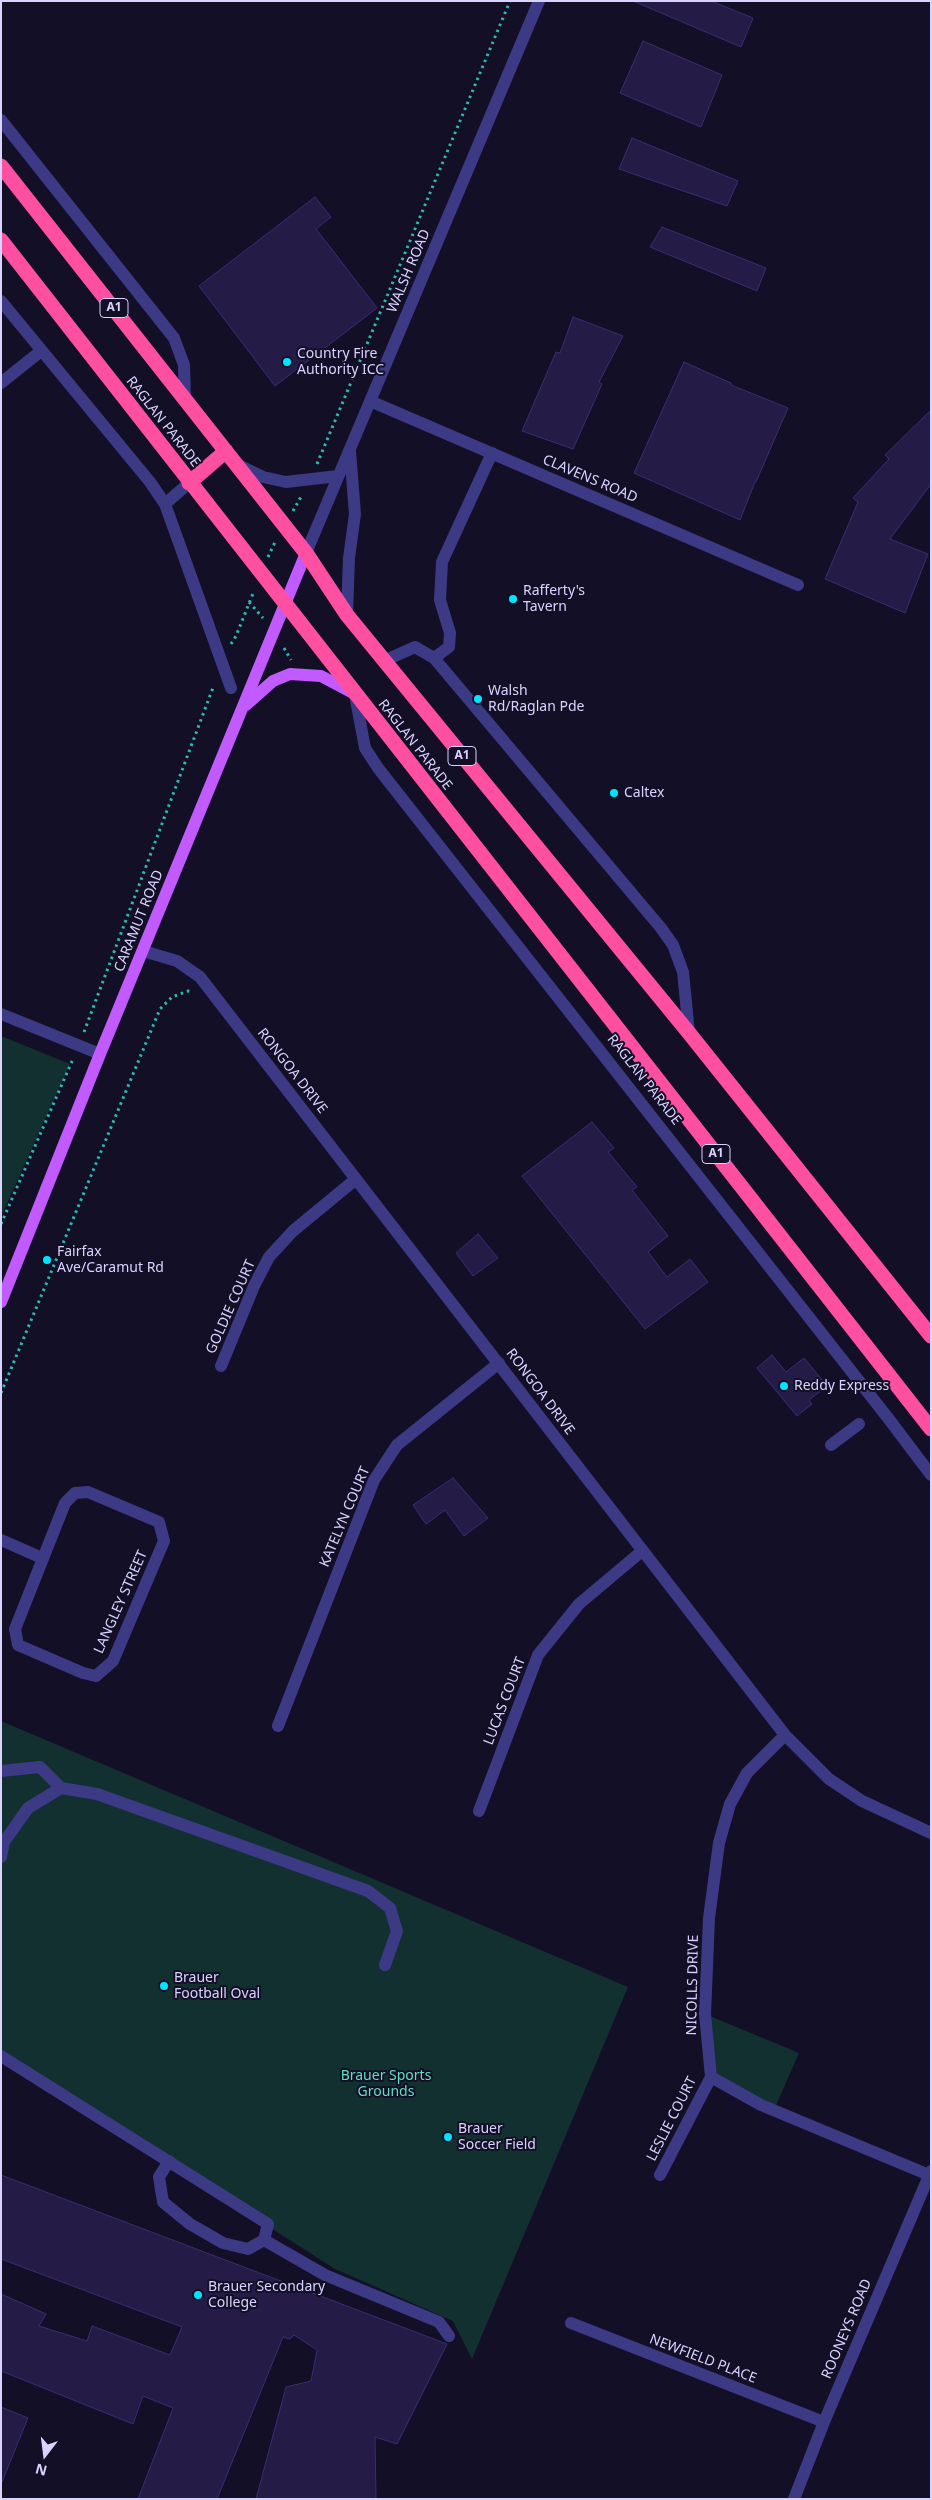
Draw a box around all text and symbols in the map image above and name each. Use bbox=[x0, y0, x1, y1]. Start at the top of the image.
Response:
street label: WALSH ROAD bbox=[384, 227, 434, 315]
road number: A1 bbox=[100, 298, 128, 318]
place label: Country Fire Authority ICC bbox=[297, 346, 384, 378]
marker: Country Fire Authority ICC bbox=[281, 356, 293, 368]
street label: RAGLAN PARADE bbox=[122, 373, 204, 471]
street label: CLAVENS ROAD bbox=[540, 451, 640, 507]
place label: Rafferty's Tavern bbox=[523, 583, 585, 616]
marker: Rafferty's Tavern bbox=[507, 593, 519, 605]
place label: Walsh Rd/Raglan Pde bbox=[488, 683, 584, 716]
marker: Walsh Rd/Raglan Pde bbox=[472, 693, 484, 705]
street label: RAGLAN PARADE bbox=[374, 696, 456, 794]
road number: A1 bbox=[448, 746, 476, 766]
place label: Caltex bbox=[624, 785, 664, 801]
marker: Caltex bbox=[608, 787, 620, 799]
street label: CARAMUT ROAD bbox=[111, 868, 167, 974]
street label: RONGOA DRIVE bbox=[253, 1025, 331, 1117]
street label: RAGLAN PARADE bbox=[603, 1031, 685, 1129]
road number: A1 bbox=[702, 1144, 730, 1164]
place label: Fairfax Ave/Caramut Rd bbox=[57, 1244, 164, 1276]
marker: Fairfax Ave/Caramut Rd bbox=[41, 1254, 53, 1266]
street label: GOLDIE COURT bbox=[203, 1257, 259, 1357]
street label: RONGOA DRIVE bbox=[502, 1346, 578, 1438]
place label: Reddy Express bbox=[794, 1378, 889, 1394]
marker: Reddy Express bbox=[778, 1380, 790, 1392]
street label: KATELYN COURT bbox=[316, 1464, 374, 1570]
street label: LANGLEY STREET bbox=[91, 1548, 151, 1656]
street label: LUCAS COURT bbox=[481, 1655, 529, 1747]
street label: NICOLLS DRIVE bbox=[684, 1934, 702, 2036]
place label: Brauer Football Oval bbox=[174, 1970, 260, 2002]
marker: Brauer Football Oval bbox=[158, 1980, 170, 1992]
park label: Brauer Sports Grounds bbox=[341, 2068, 431, 2100]
street label: LESLIE COURT bbox=[644, 2074, 700, 2164]
place label: Brauer Soccer Field bbox=[458, 2121, 536, 2154]
marker: Brauer Soccer Field bbox=[442, 2131, 454, 2143]
street label: ROONEYS ROAD bbox=[818, 2277, 876, 2381]
place label: Brauer Secondary College bbox=[208, 2279, 325, 2312]
marker: Brauer Secondary College bbox=[192, 2289, 204, 2301]
street label: NEWFIELD PLACE bbox=[647, 2331, 759, 2387]
north arrow bbox=[20, 2430, 70, 2480]
text: N bbox=[33, 2459, 49, 2481]

